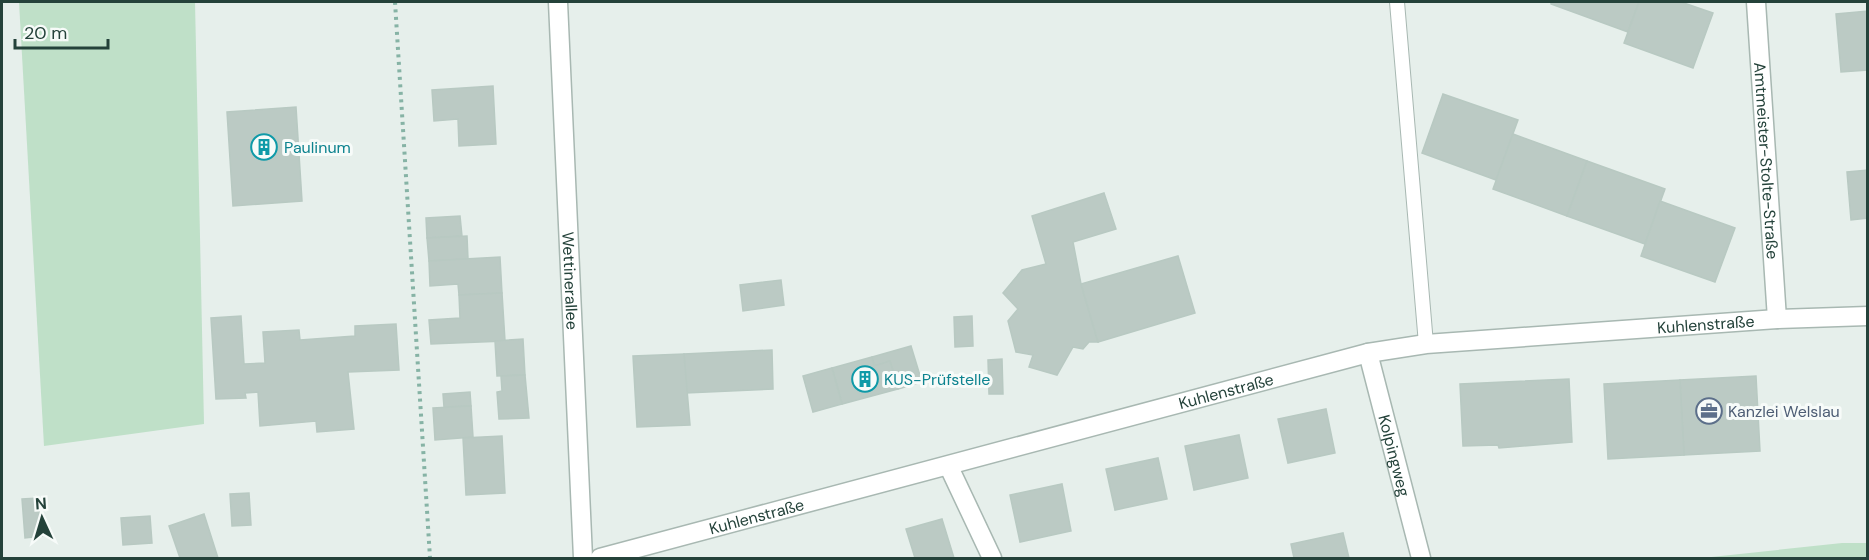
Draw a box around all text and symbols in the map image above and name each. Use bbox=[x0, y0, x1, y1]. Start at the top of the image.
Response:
scale bar bbox=[15, 12, 108, 50]
text: 20 m bbox=[24, 21, 67, 45]
street label: Amtmeister-Stolte-Straße bbox=[1749, 61, 1783, 260]
building icon: Paulinum bbox=[249, 132, 279, 162]
place label: Paulinum bbox=[284, 137, 351, 158]
street label: Wettinerallee bbox=[557, 231, 583, 330]
street label: Kuhlenstraße bbox=[1656, 311, 1755, 339]
building icon: KUS-Prüfstelle bbox=[850, 364, 880, 394]
place label: KUS-Prüfstelle bbox=[884, 369, 990, 390]
street label: Kuhlenstraße bbox=[1176, 369, 1276, 414]
office icon: Kanzlei Welslau bbox=[1694, 396, 1724, 426]
place label: Kanzlei Welslau bbox=[1728, 401, 1840, 422]
street label: Kolpingweg bbox=[1373, 413, 1415, 499]
north arrow bbox=[12, 488, 72, 548]
text: N bbox=[34, 493, 48, 514]
street label: Kuhlenstraße bbox=[707, 494, 806, 539]

